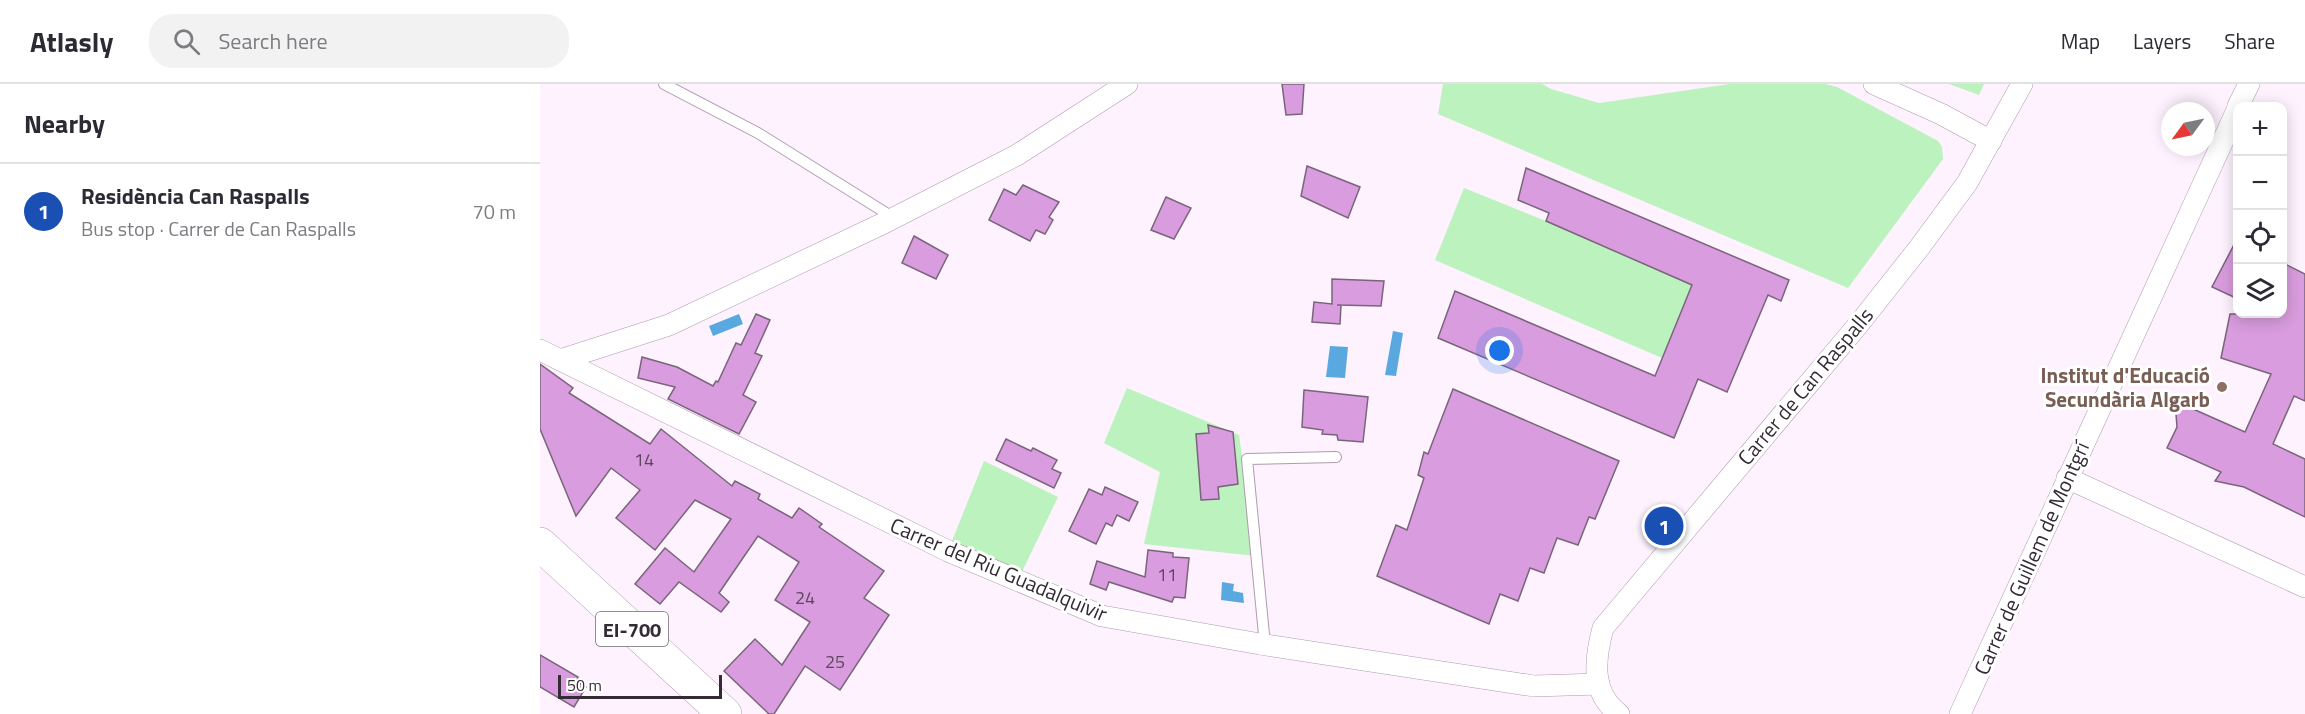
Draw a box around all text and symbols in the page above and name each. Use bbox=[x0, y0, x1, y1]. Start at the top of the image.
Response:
search box bbox=[149, 14, 569, 68]
text: Atlasly bbox=[30, 20, 113, 63]
text: Search here bbox=[218, 24, 328, 58]
icon: search bbox=[170, 25, 203, 58]
text: Map bbox=[2061, 25, 2100, 57]
text: Layers bbox=[2133, 25, 2191, 57]
text: Share bbox=[2224, 25, 2275, 57]
north arrow bbox=[2161, 102, 2215, 156]
map controls bbox=[2233, 102, 2287, 318]
button: + bbox=[2233, 102, 2287, 156]
text: Nearby bbox=[24, 104, 105, 143]
button: − bbox=[2233, 156, 2287, 210]
text: Residència Can Raspalls bbox=[81, 179, 310, 213]
text: 1 bbox=[38, 196, 49, 227]
text: 70 m bbox=[472, 196, 516, 227]
button: locate bbox=[2233, 210, 2287, 264]
text: Bus stop · Carrer de Can Raspalls bbox=[81, 213, 356, 244]
button: layers bbox=[2233, 264, 2287, 318]
street label: Carrer de Can Raspalls bbox=[1729, 300, 1881, 472]
your location bbox=[1485, 336, 1514, 365]
place label: Institut d'Educació Secundària Algarb bbox=[2041, 359, 2210, 415]
marker: Institut d'Educació Secundària Algarb bbox=[2215, 380, 2229, 394]
street label: Carrer de Guillem de Montgrí bbox=[1965, 435, 2098, 680]
house number: 14 bbox=[634, 446, 654, 473]
pin: 1 bbox=[1644, 504, 1684, 548]
street label: Carrer del Riu Guadalquivir bbox=[885, 509, 1113, 629]
house number: 11 bbox=[1157, 561, 1177, 588]
house number: 24 bbox=[795, 584, 815, 611]
road number: EI-700 bbox=[596, 612, 668, 646]
house number: 25 bbox=[825, 648, 845, 675]
scale bar bbox=[558, 672, 722, 700]
text: 50 m bbox=[567, 673, 602, 697]

